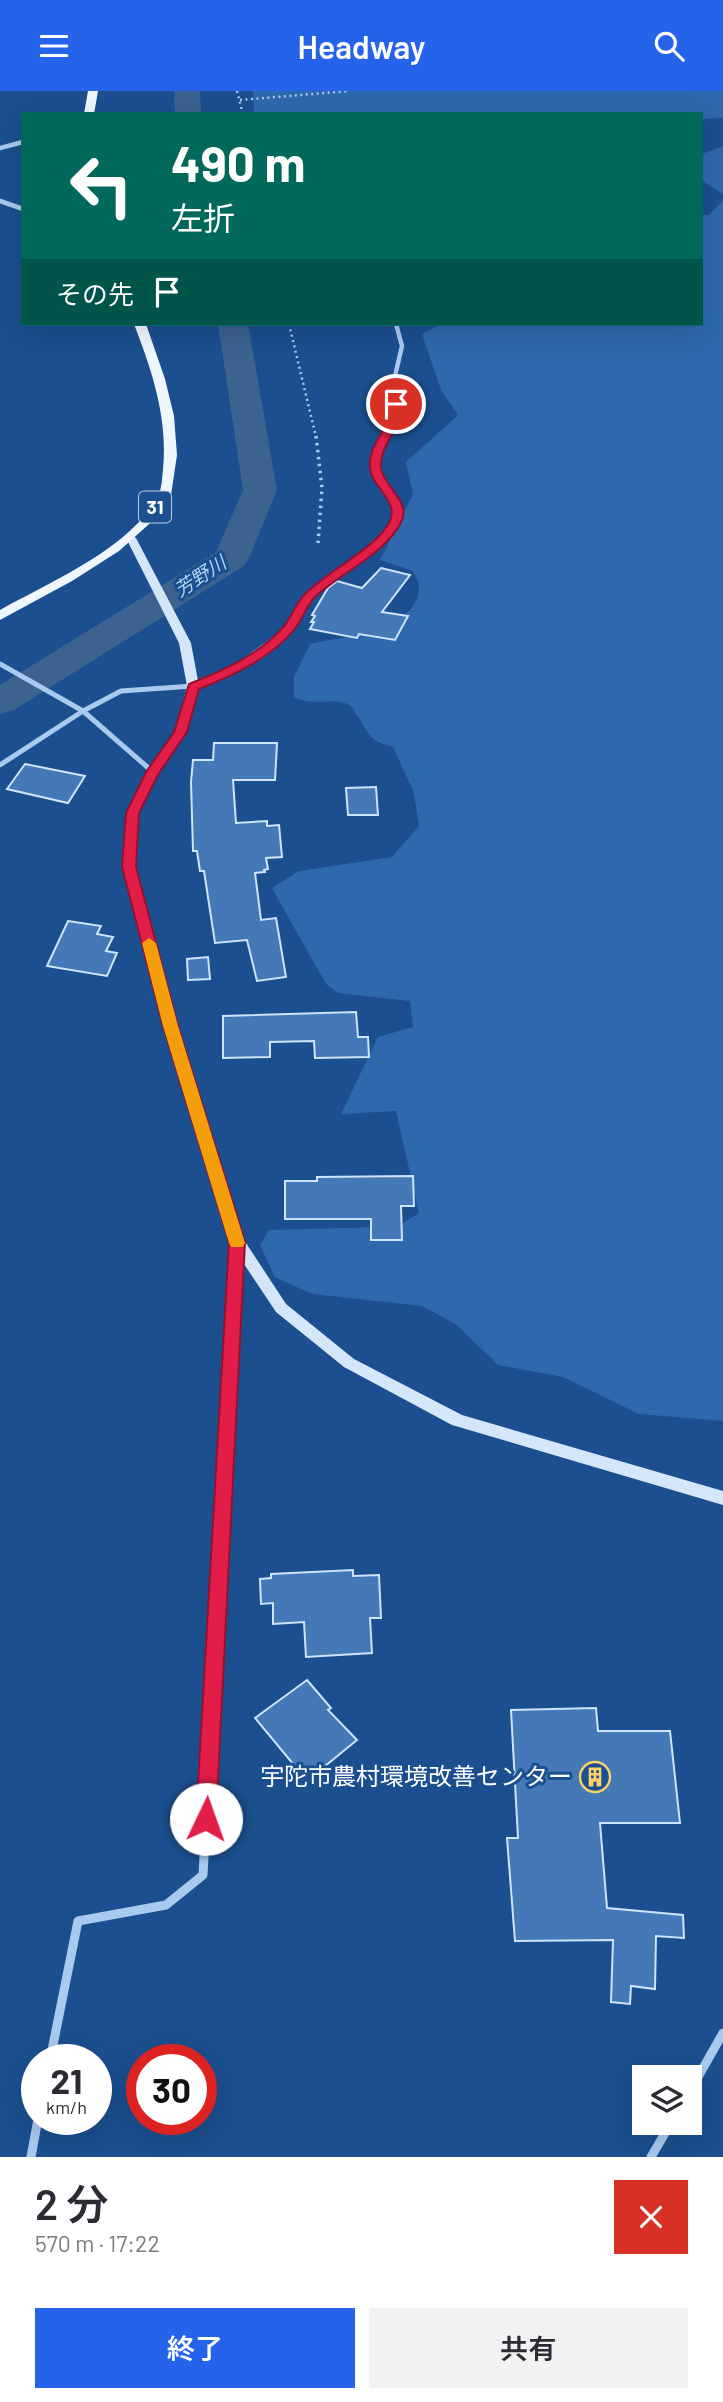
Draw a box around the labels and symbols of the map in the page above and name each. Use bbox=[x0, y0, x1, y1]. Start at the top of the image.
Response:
pin bbox=[366, 374, 426, 434]
road number: 31 bbox=[139, 491, 171, 523]
water label: 芳野川 bbox=[170, 549, 232, 601]
building icon: 宇陀市農村環境改善センター bbox=[578, 1760, 612, 1794]
place label: 宇陀市農村環境改善センター bbox=[260, 1761, 572, 1790]
position arrow bbox=[169, 1782, 243, 1856]
speed limit sign: 30 bbox=[126, 2044, 217, 2135]

